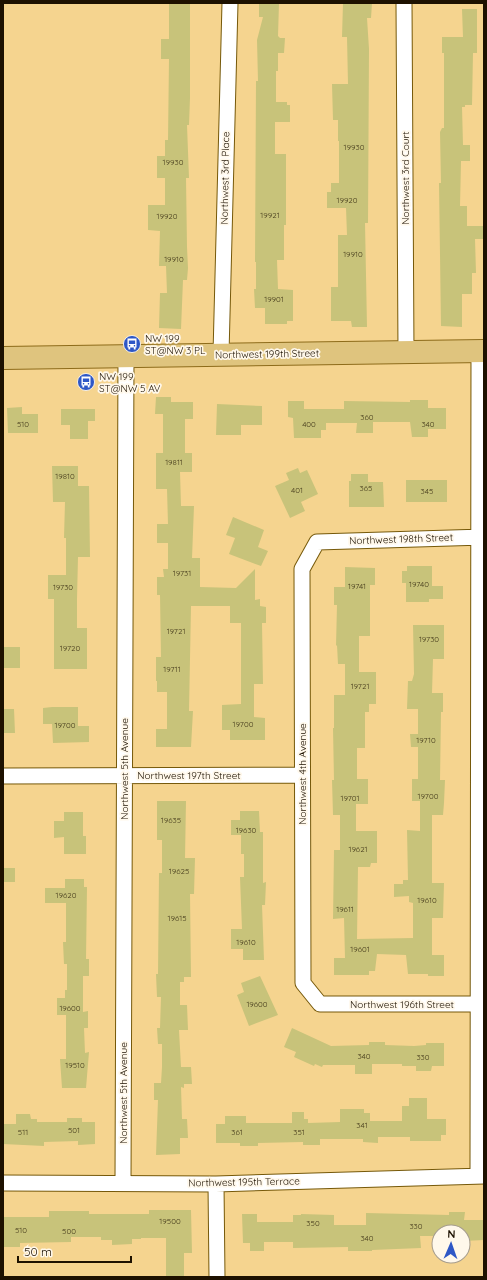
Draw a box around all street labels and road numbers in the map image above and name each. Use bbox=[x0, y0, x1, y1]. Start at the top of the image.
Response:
street label: Northwest 3rd Place bbox=[218, 131, 232, 225]
street label: Northwest 3rd Court bbox=[399, 131, 412, 225]
street label: Northwest 199th Street bbox=[215, 347, 320, 361]
street label: Northwest 198th Street bbox=[349, 531, 454, 547]
street label: Northwest 5th Avenue bbox=[118, 718, 131, 820]
street label: Northwest 4th Avenue bbox=[296, 723, 309, 825]
street label: Northwest 197th Street bbox=[137, 769, 241, 782]
street label: Northwest 196th Street bbox=[350, 998, 455, 1011]
street label: Northwest 5th Avenue bbox=[117, 1042, 130, 1144]
street label: Northwest 195th Terrace bbox=[188, 1175, 300, 1189]

